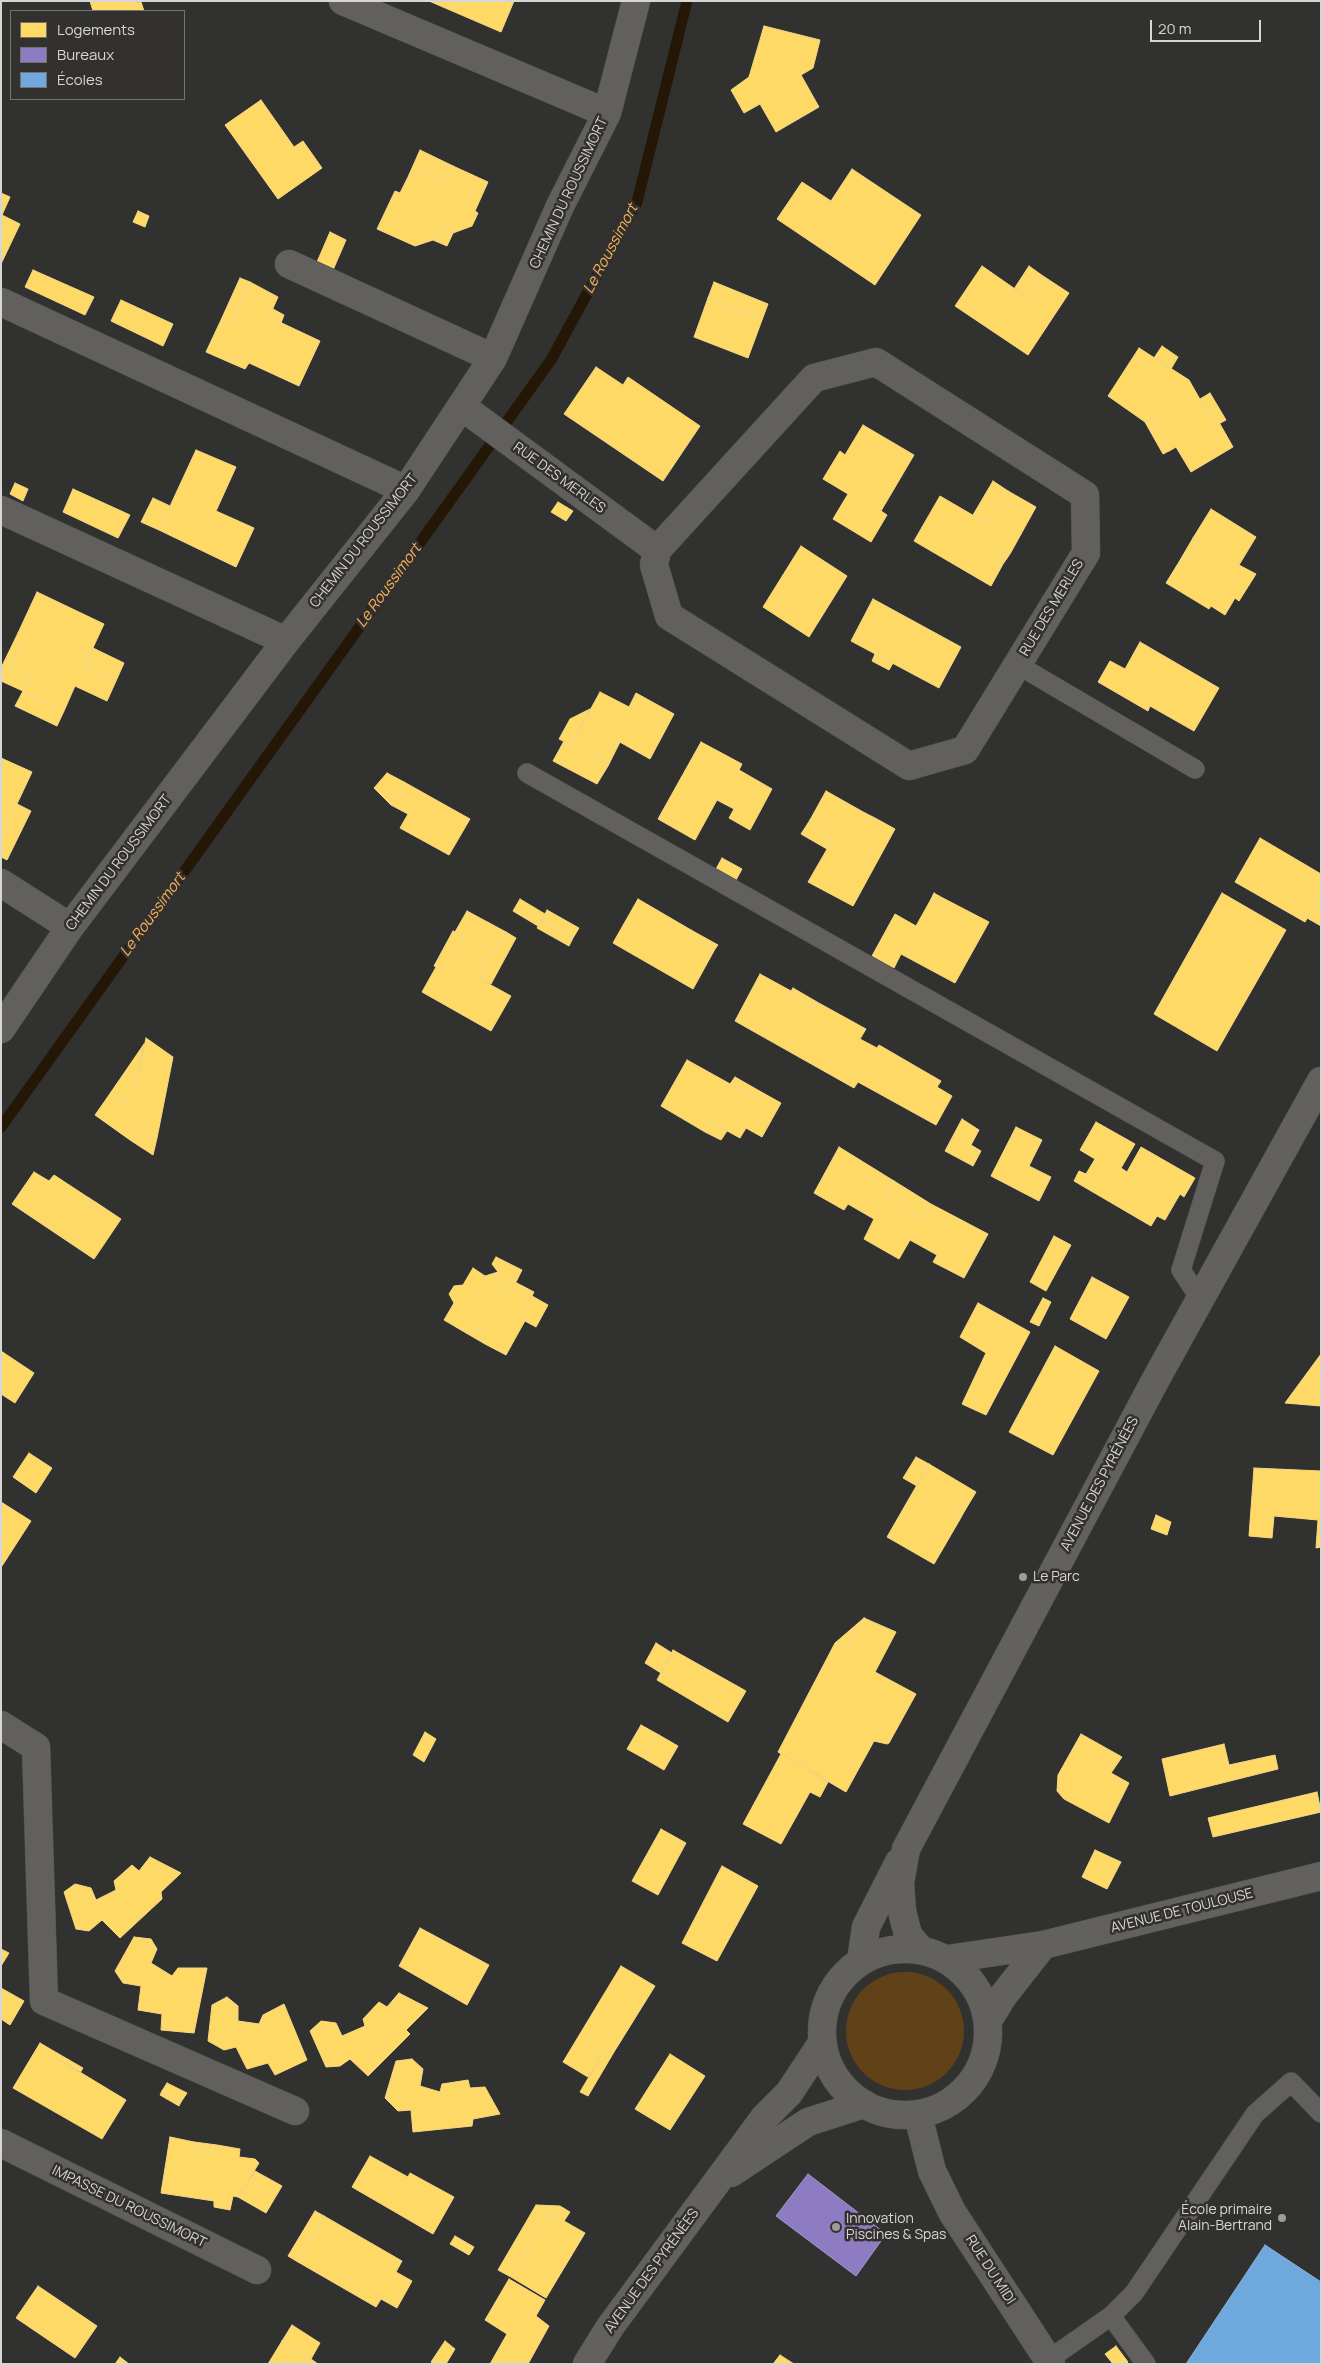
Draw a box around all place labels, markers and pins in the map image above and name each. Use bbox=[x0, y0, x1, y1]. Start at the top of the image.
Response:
place label: Le Parc bbox=[1033, 1569, 1080, 1585]
marker: Le Parc bbox=[1017, 1571, 1029, 1583]
place label: École primaire Alain-Bertrand bbox=[1178, 2202, 1272, 2234]
place label: Innovation Piscines & Spas bbox=[846, 2211, 946, 2244]
marker: École primaire Alain-Bertrand bbox=[1276, 2212, 1288, 2224]
marker: Innovation Piscines & Spas bbox=[830, 2221, 842, 2233]

